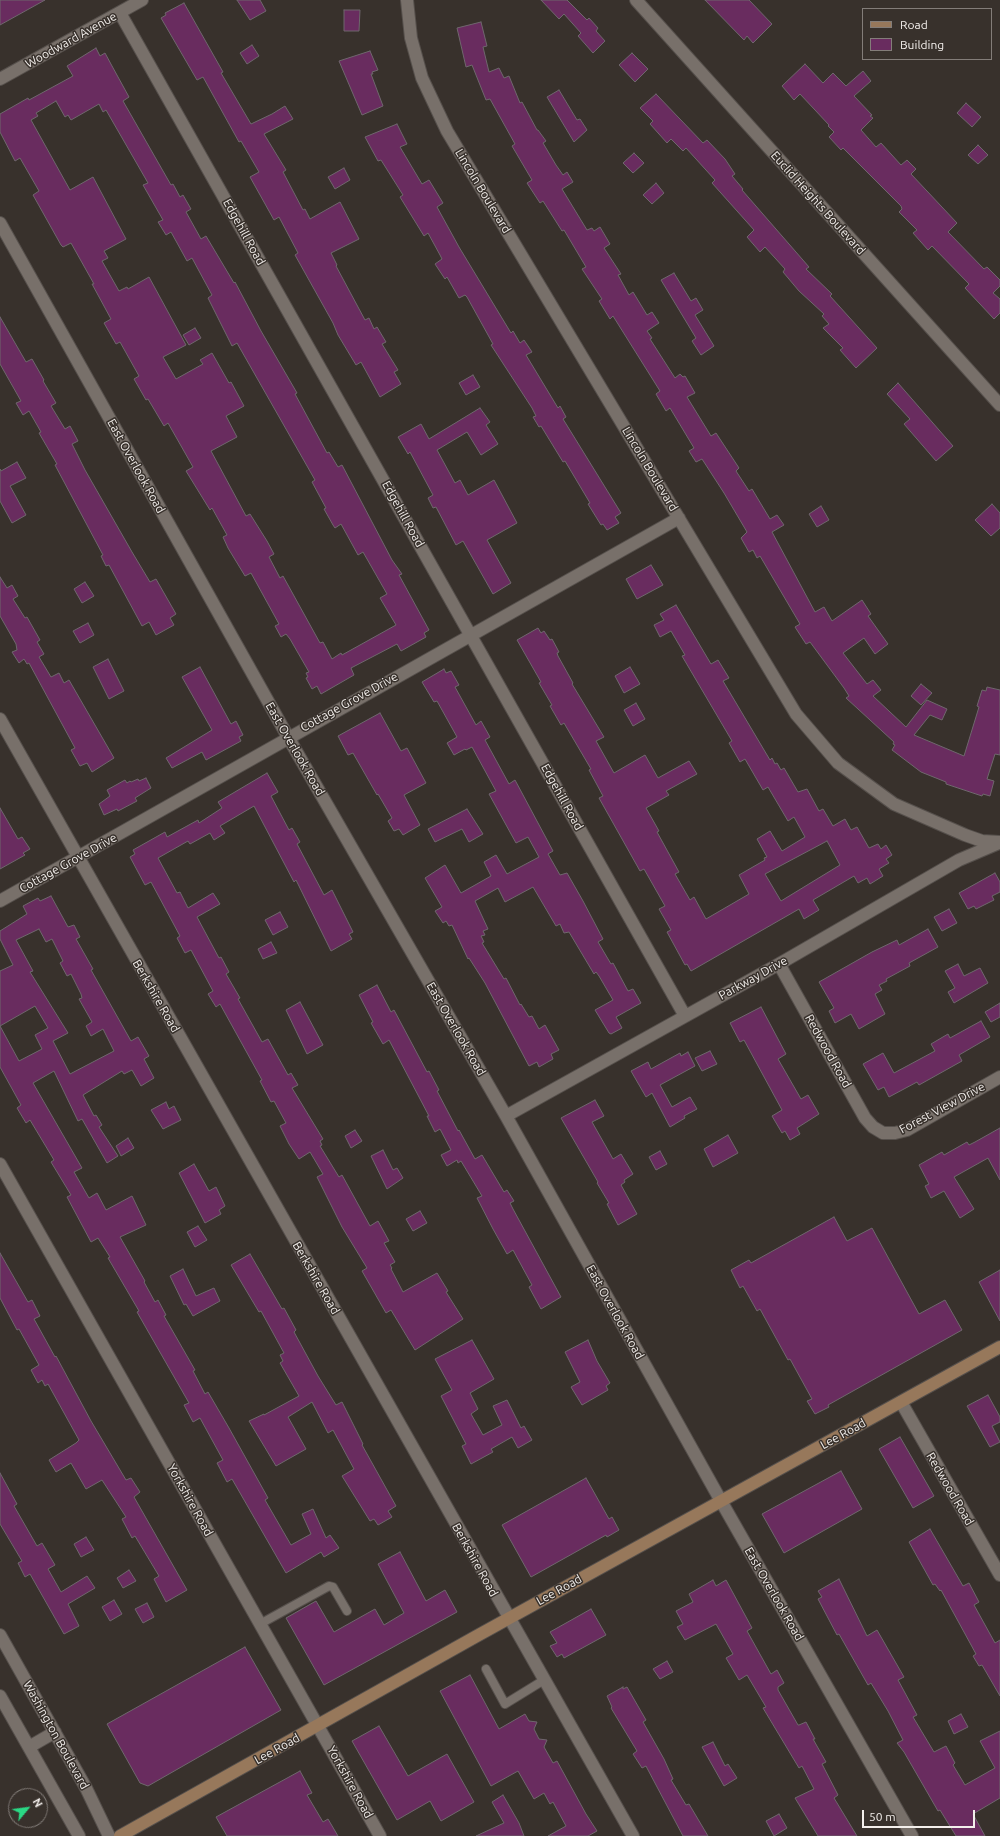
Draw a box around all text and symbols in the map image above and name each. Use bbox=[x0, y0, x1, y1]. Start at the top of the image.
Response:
legend bbox=[862, 8, 992, 60]
street label: Woodward Avenue bbox=[23, 9, 119, 71]
text: Road bbox=[900, 18, 928, 31]
text: Building bbox=[900, 38, 944, 51]
street label: Lincoln Boulevard bbox=[452, 146, 514, 236]
street label: Euclid Heights Boulevard bbox=[768, 148, 868, 258]
street label: Edgehill Road bbox=[220, 196, 268, 268]
street label: East Overlook Road bbox=[104, 416, 168, 516]
street label: Lincoln Boulevard bbox=[619, 424, 681, 514]
street label: Edgehill Road bbox=[379, 478, 427, 550]
street label: Cottage Grove Drive bbox=[298, 669, 400, 735]
street label: East Overlook Road bbox=[262, 700, 328, 798]
street label: Edgehill Road bbox=[538, 761, 586, 833]
street label: Cottage Grove Drive bbox=[17, 830, 119, 896]
street label: Parkway Drive bbox=[716, 953, 790, 1003]
street label: Berkshire Road bbox=[129, 957, 183, 1035]
street label: East Overlook Road bbox=[423, 980, 489, 1078]
street label: Redwood Road bbox=[802, 1012, 854, 1090]
street label: Forest View Drive bbox=[897, 1079, 987, 1137]
street label: Berkshire Road bbox=[289, 1239, 343, 1317]
street label: East Overlook Road bbox=[583, 1262, 647, 1362]
street label: Lee Road bbox=[818, 1416, 868, 1452]
street label: Redwood Road bbox=[923, 1450, 977, 1528]
street label: Yorkshire Road bbox=[164, 1461, 216, 1539]
street label: Berkshire Road bbox=[449, 1521, 501, 1599]
street label: East Overlook Road bbox=[741, 1545, 807, 1643]
street label: Lee Road bbox=[534, 1572, 584, 1608]
street label: Washington Boulevard bbox=[20, 1678, 92, 1792]
street label: Lee Road bbox=[252, 1731, 302, 1767]
street label: Yorkshire Road bbox=[324, 1743, 376, 1821]
north arrow bbox=[8, 1788, 48, 1828]
text: N bbox=[30, 1796, 45, 1809]
scale bar bbox=[864, 1802, 977, 1828]
text: 50 m bbox=[869, 1810, 896, 1823]

